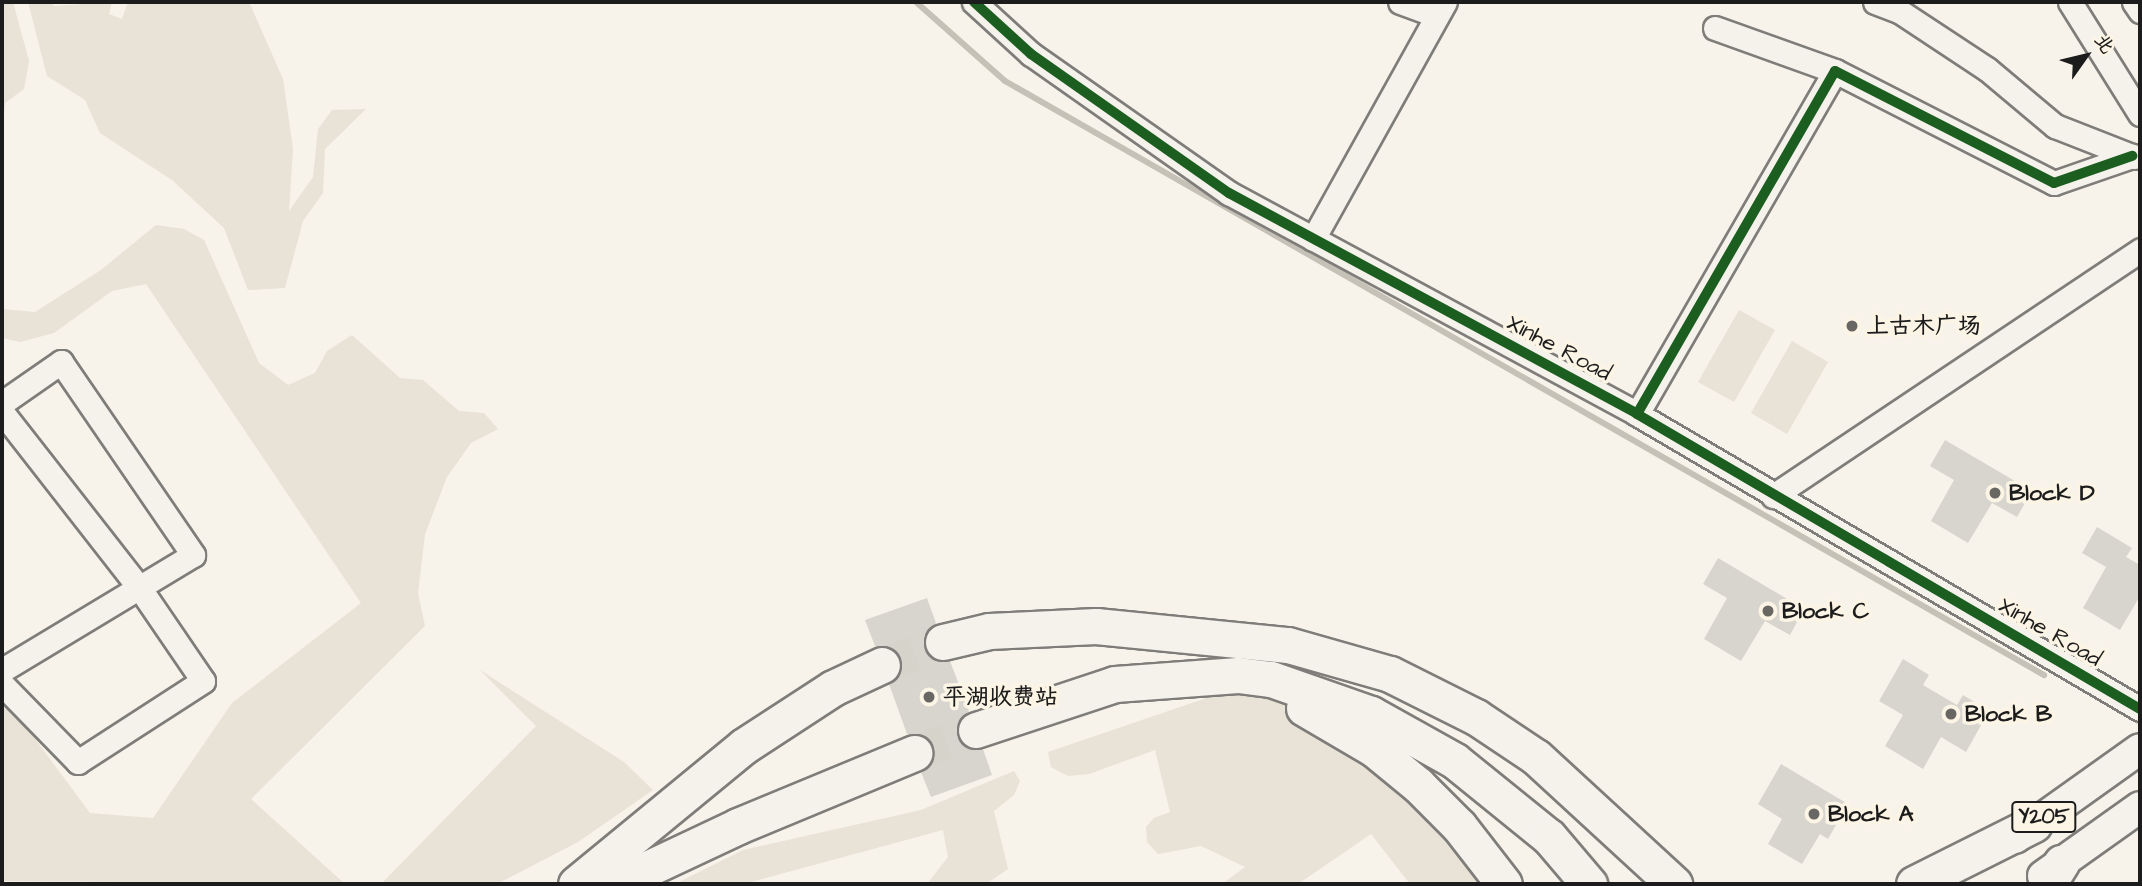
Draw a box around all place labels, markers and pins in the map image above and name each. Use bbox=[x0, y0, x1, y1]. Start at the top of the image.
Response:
place label: 上古木广场 bbox=[1866, 312, 1981, 340]
marker: 上古木广场 bbox=[1844, 318, 1860, 334]
place label: Block D bbox=[2009, 479, 2095, 507]
marker: Block D bbox=[1987, 485, 2003, 501]
place label: Block C bbox=[1782, 597, 1869, 625]
marker: Block C bbox=[1760, 603, 1776, 619]
place label: 平湖收费站 bbox=[943, 683, 1058, 711]
marker: 平湖收费站 bbox=[921, 689, 937, 705]
place label: Block B bbox=[1965, 700, 2052, 728]
marker: Block B bbox=[1943, 706, 1959, 722]
place label: Block A bbox=[1828, 800, 1914, 828]
marker: Block A bbox=[1806, 806, 1822, 822]

